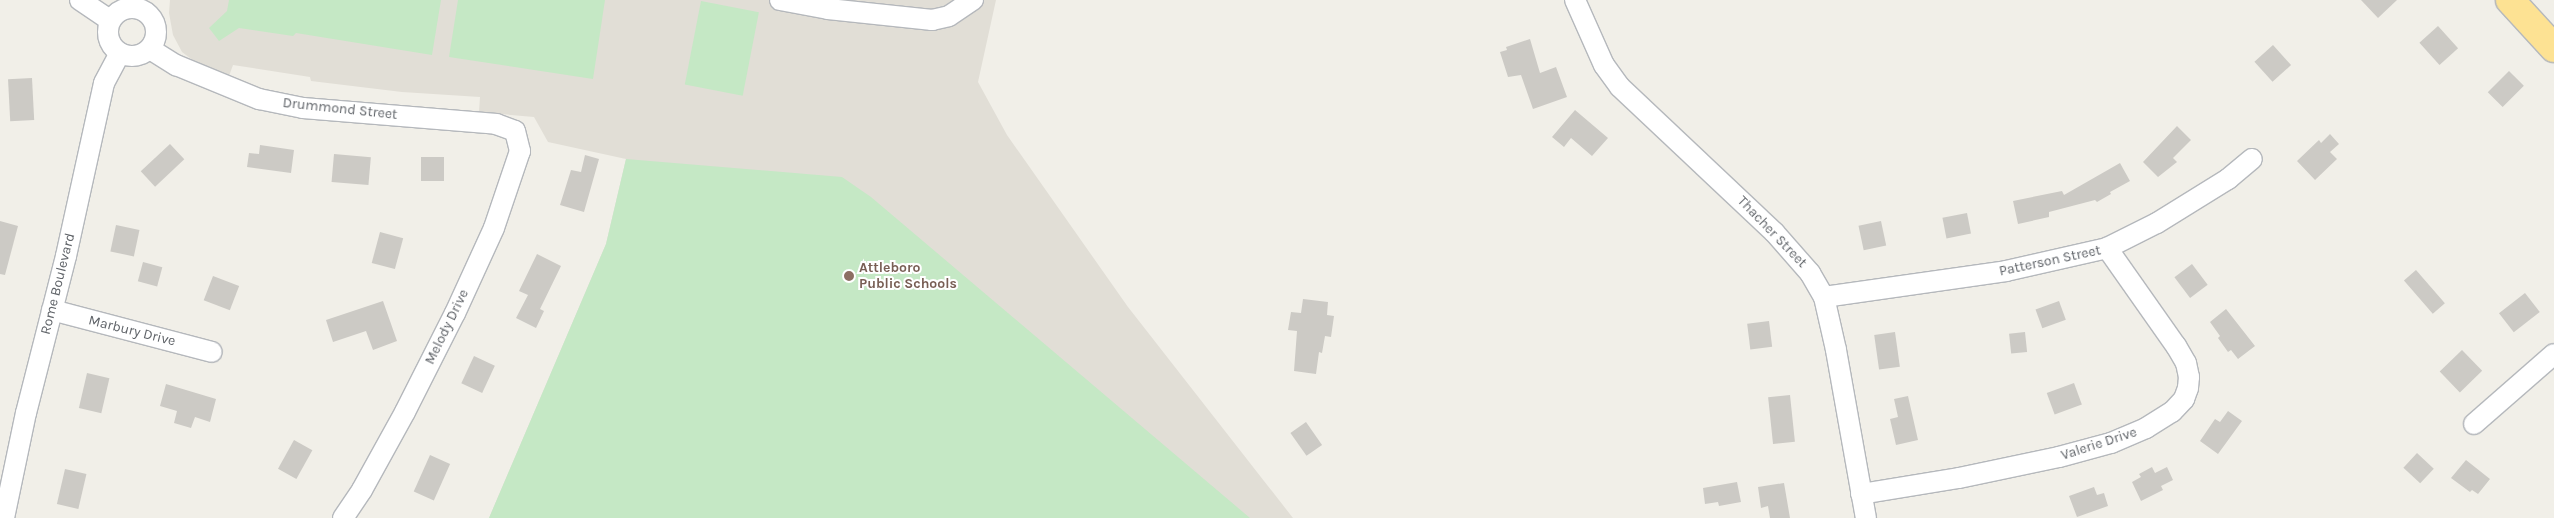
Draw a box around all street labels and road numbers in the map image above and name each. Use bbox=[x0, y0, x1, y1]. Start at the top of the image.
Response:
street label: Drummond Street bbox=[282, 95, 398, 123]
street label: Thacher Street bbox=[1734, 193, 1810, 271]
street label: Rome Boulevard bbox=[37, 232, 79, 336]
street label: Patterson Street bbox=[1998, 242, 2102, 280]
street label: Melody Drive bbox=[422, 287, 472, 367]
street label: Marbury Drive bbox=[87, 312, 177, 350]
street label: Valerie Drive bbox=[2059, 424, 2139, 464]

